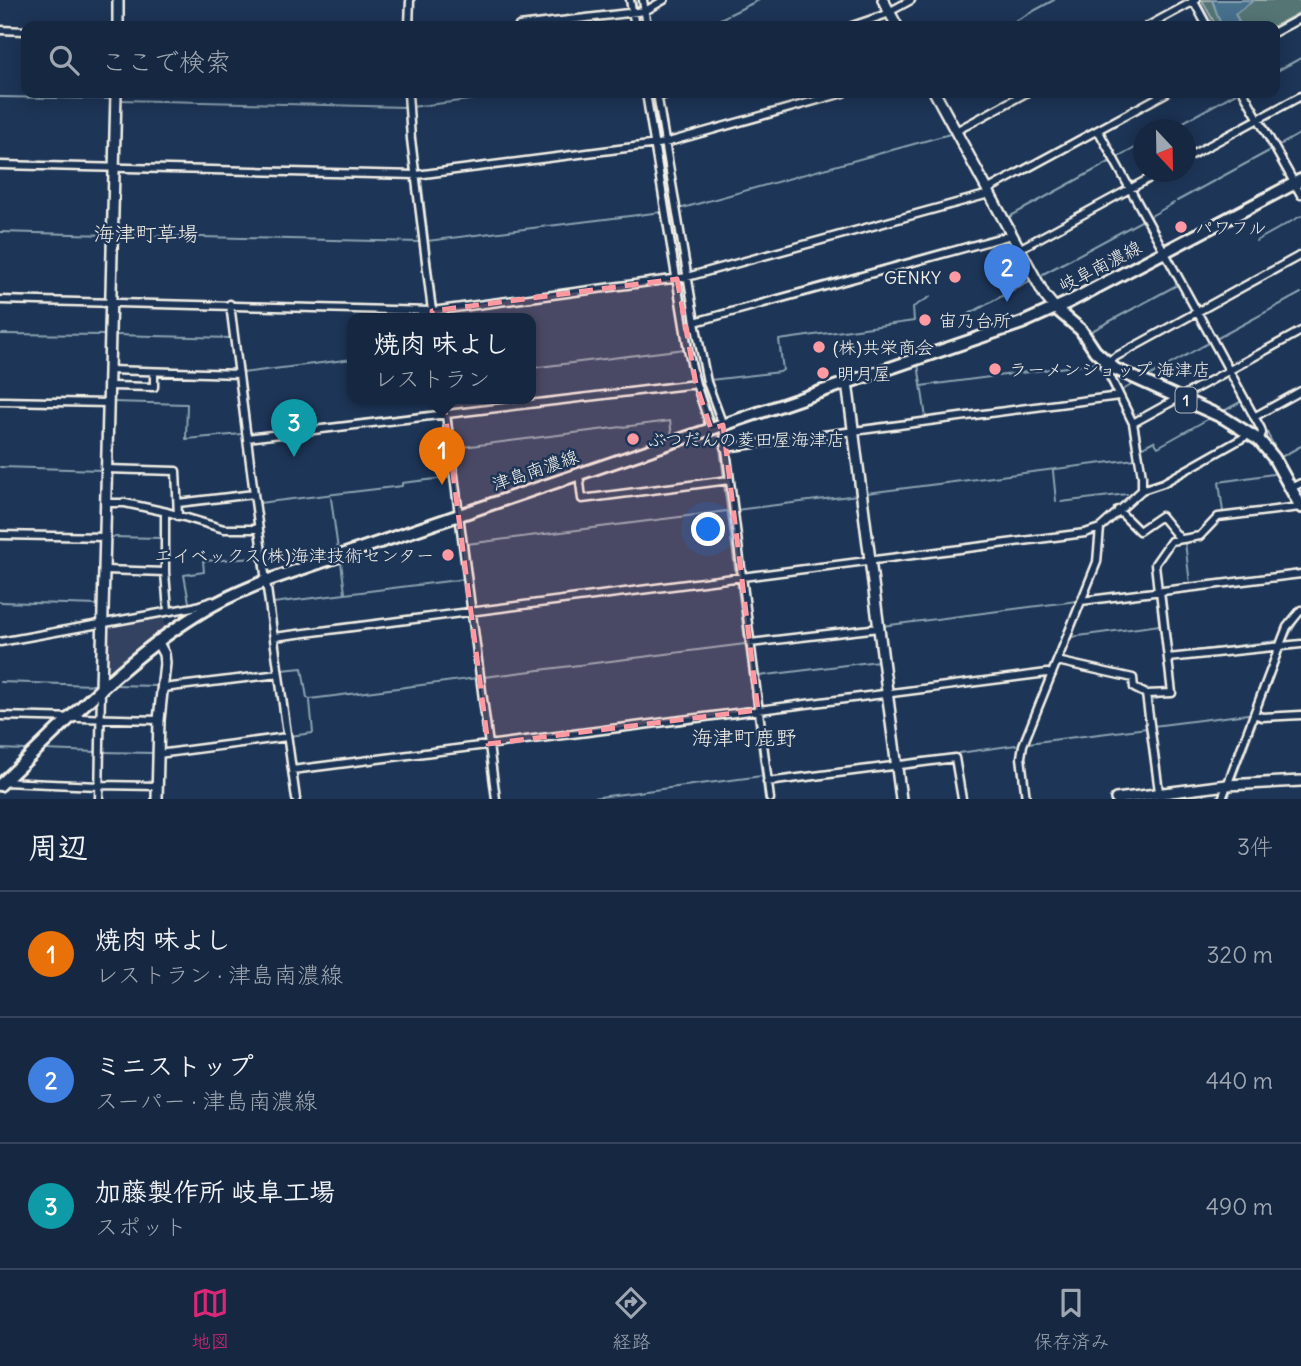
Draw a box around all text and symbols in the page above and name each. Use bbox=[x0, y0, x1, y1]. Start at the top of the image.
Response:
search box bbox=[21, 21, 1280, 98]
icon: search bbox=[45, 41, 83, 79]
text: ここで検索 bbox=[101, 45, 231, 78]
north arrow bbox=[1133, 119, 1196, 182]
place label: パワフル bbox=[1195, 216, 1266, 239]
marker: パワフル bbox=[1173, 219, 1189, 235]
district label: 海津町草場 bbox=[94, 220, 199, 247]
street label: 岐阜南濃線 bbox=[1055, 235, 1145, 297]
pin: 2 bbox=[984, 244, 1030, 302]
place label: GENKY bbox=[884, 266, 941, 289]
marker: GENKY bbox=[947, 269, 963, 285]
place label: 宙乃台所 bbox=[939, 309, 1011, 332]
marker: 宙乃台所 bbox=[917, 312, 933, 328]
popup bbox=[347, 313, 536, 404]
text: 焼肉 味よし bbox=[373, 327, 510, 360]
place label: (株)共栄商会 bbox=[833, 336, 934, 359]
marker: (株)共栄商会 bbox=[811, 339, 827, 355]
place label: ラーメンショップ 海津店 bbox=[1009, 358, 1211, 381]
marker: ラーメンショップ 海津店 bbox=[987, 361, 1003, 377]
place label: 明月屋 bbox=[837, 362, 891, 385]
text: レストラン bbox=[373, 364, 490, 393]
marker: 明月屋 bbox=[815, 365, 831, 381]
road number: 1 bbox=[1176, 388, 1196, 412]
pin: 3 bbox=[271, 399, 317, 457]
pin: 1 bbox=[419, 427, 465, 485]
place label: ぶつだんの菱田屋海津店 bbox=[647, 428, 845, 451]
marker: ぶつだんの菱田屋海津店 bbox=[625, 431, 641, 447]
street label: 津島南濃線 bbox=[489, 444, 581, 496]
your location bbox=[691, 512, 725, 546]
place label: エイベックス(株)海津技術センター bbox=[154, 544, 434, 567]
marker: エイベックス(株)海津技術センター bbox=[440, 547, 456, 563]
district label: 海津町鹿野 bbox=[692, 724, 797, 751]
text: 周辺 bbox=[28, 828, 88, 866]
text: 3件 bbox=[1237, 832, 1273, 861]
text: 焼肉 味よし bbox=[95, 923, 231, 956]
text: 1 bbox=[46, 940, 56, 969]
text: 320 m bbox=[1207, 940, 1273, 969]
text: レストラン · 津島南濃線 bbox=[95, 960, 343, 989]
text: ミニストップ bbox=[95, 1049, 254, 1082]
text: 2 bbox=[45, 1066, 57, 1095]
text: 440 m bbox=[1206, 1066, 1273, 1095]
text: スーパー · 津島南濃線 bbox=[95, 1086, 317, 1115]
text: 加藤製作所 岐阜工場 bbox=[95, 1175, 335, 1208]
text: 3 bbox=[44, 1192, 58, 1221]
text: 490 m bbox=[1206, 1192, 1273, 1221]
text: スポット bbox=[95, 1212, 187, 1241]
tab: 地図 bbox=[191, 1284, 230, 1353]
tab: 経路 bbox=[612, 1284, 651, 1353]
tab: 保存済み bbox=[1033, 1284, 1110, 1353]

